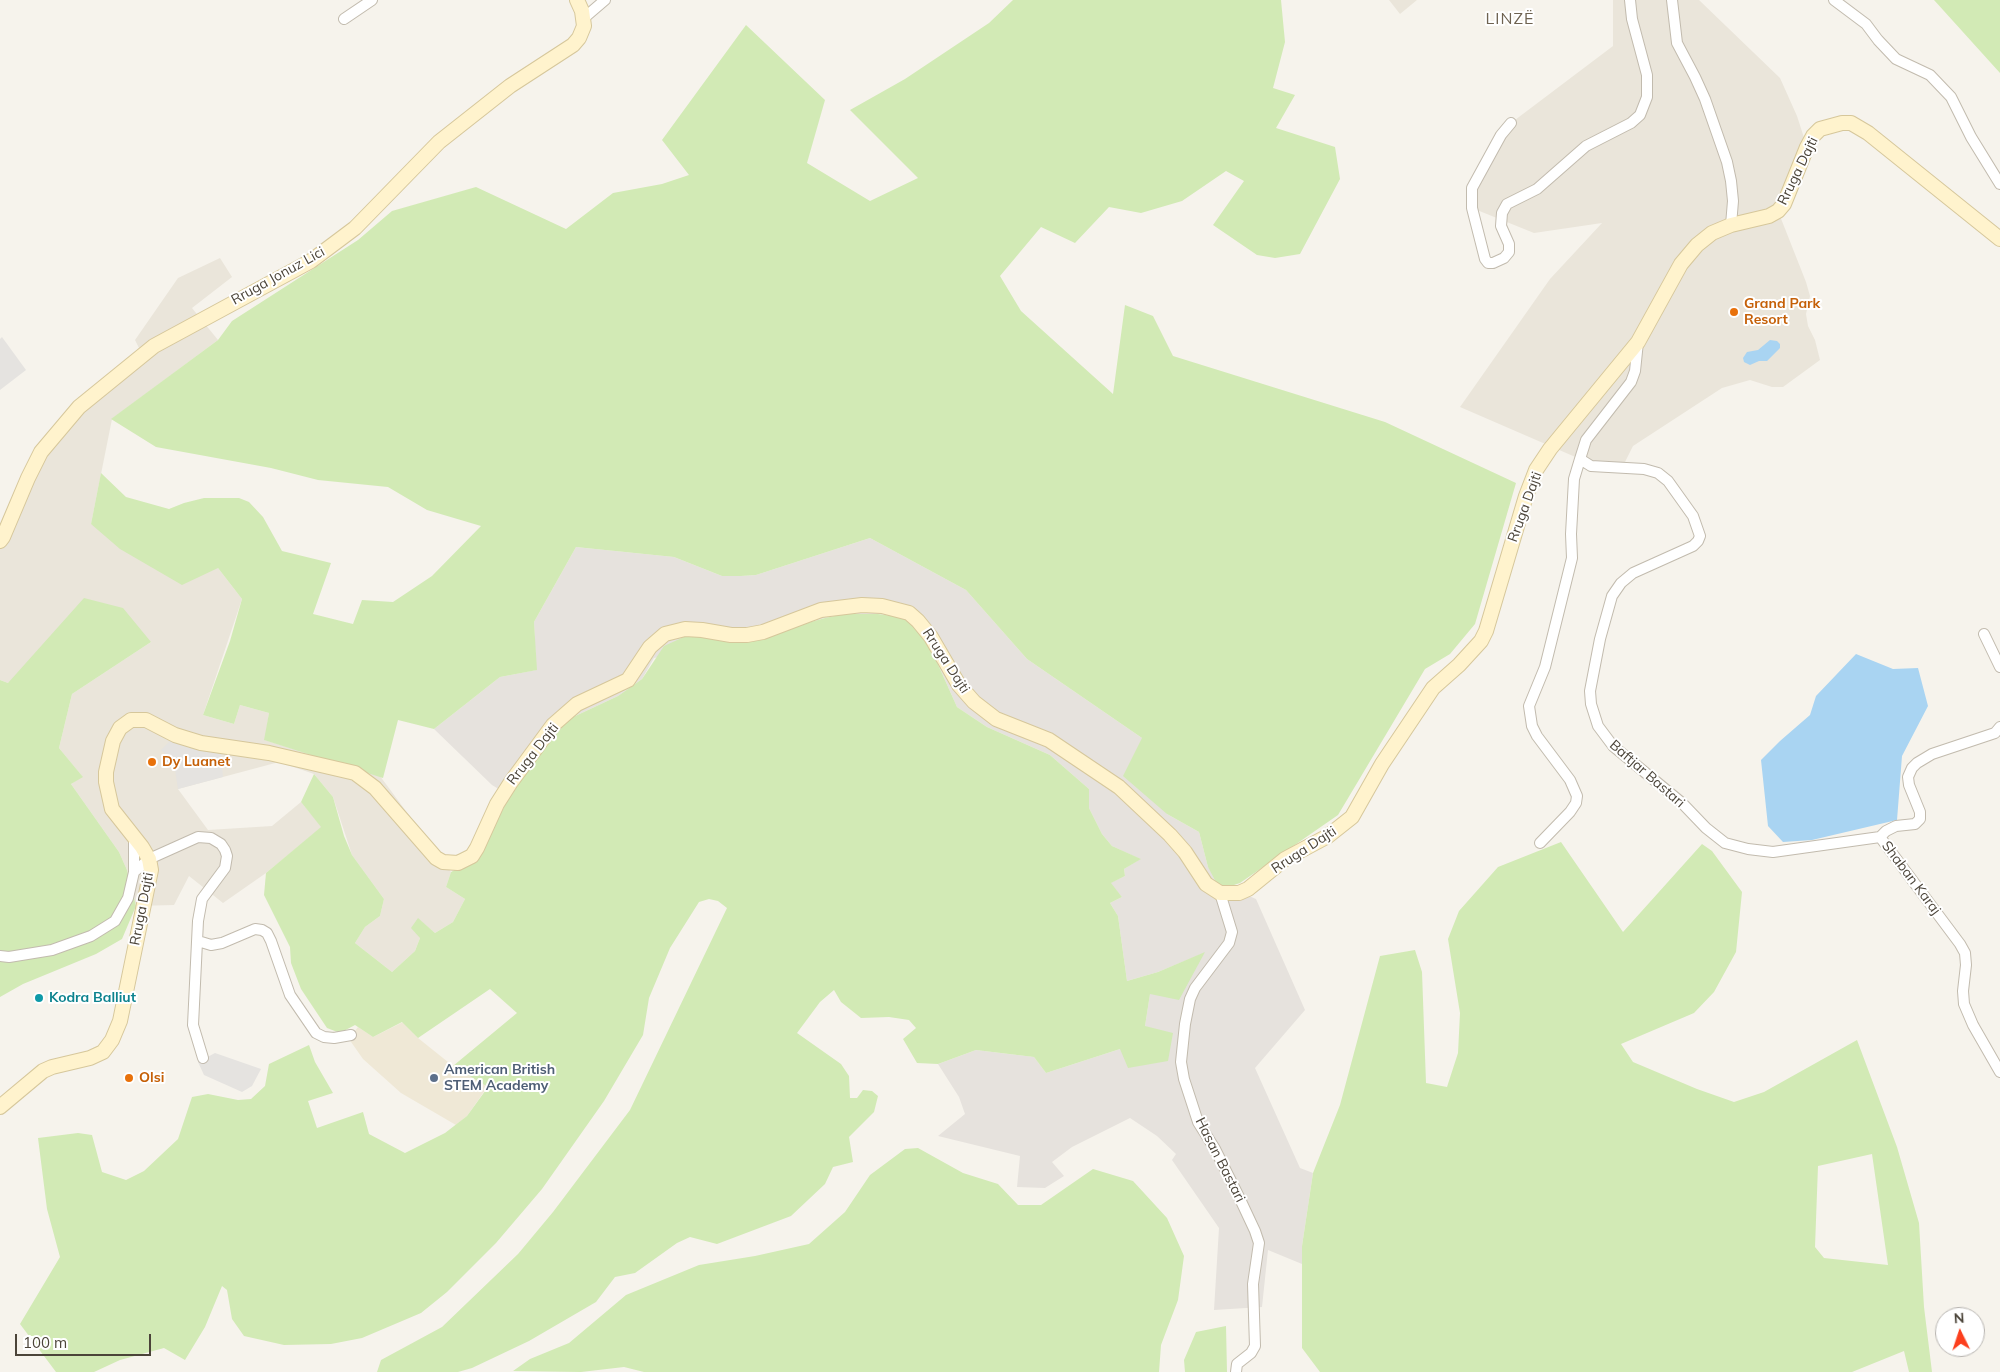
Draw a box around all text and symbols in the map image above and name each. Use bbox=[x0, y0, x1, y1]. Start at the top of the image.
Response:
district label: LINZË bbox=[1485, 9, 1535, 29]
street label: Rruga Dajti bbox=[1774, 134, 1822, 208]
street label: Rruga Jonuz Lici bbox=[228, 243, 328, 309]
place label: Grand Park Resort bbox=[1744, 296, 1820, 328]
marker: Grand Park Resort bbox=[1728, 306, 1740, 318]
street label: Rruga Dajti bbox=[1504, 469, 1546, 545]
street label: Rruga Dajti bbox=[919, 625, 973, 697]
street label: Rruga Dajti bbox=[504, 720, 562, 788]
street label: Baftjar Bastari bbox=[1606, 737, 1688, 811]
place label: Dy Luanet bbox=[162, 754, 230, 770]
marker: Dy Luanet bbox=[146, 756, 158, 768]
street label: Rruga Dajti bbox=[1268, 823, 1340, 877]
street label: Shaban Karaj bbox=[1878, 838, 1944, 918]
street label: Rruga Dajti bbox=[127, 871, 157, 947]
place label: Kodra Balliut bbox=[49, 990, 136, 1006]
marker: Kodra Balliut bbox=[33, 992, 45, 1004]
place label: American British STEM Academy bbox=[444, 1062, 555, 1094]
place label: Olsi bbox=[139, 1070, 164, 1086]
marker: Olsi bbox=[123, 1072, 135, 1084]
marker: American British STEM Academy bbox=[428, 1072, 440, 1084]
street label: Hasan Bastari bbox=[1191, 1115, 1249, 1205]
north arrow bbox=[1935, 1307, 1985, 1357]
text: N bbox=[1953, 1309, 1965, 1327]
scale bar bbox=[18, 1324, 154, 1356]
text: 100 m bbox=[23, 1333, 67, 1352]

